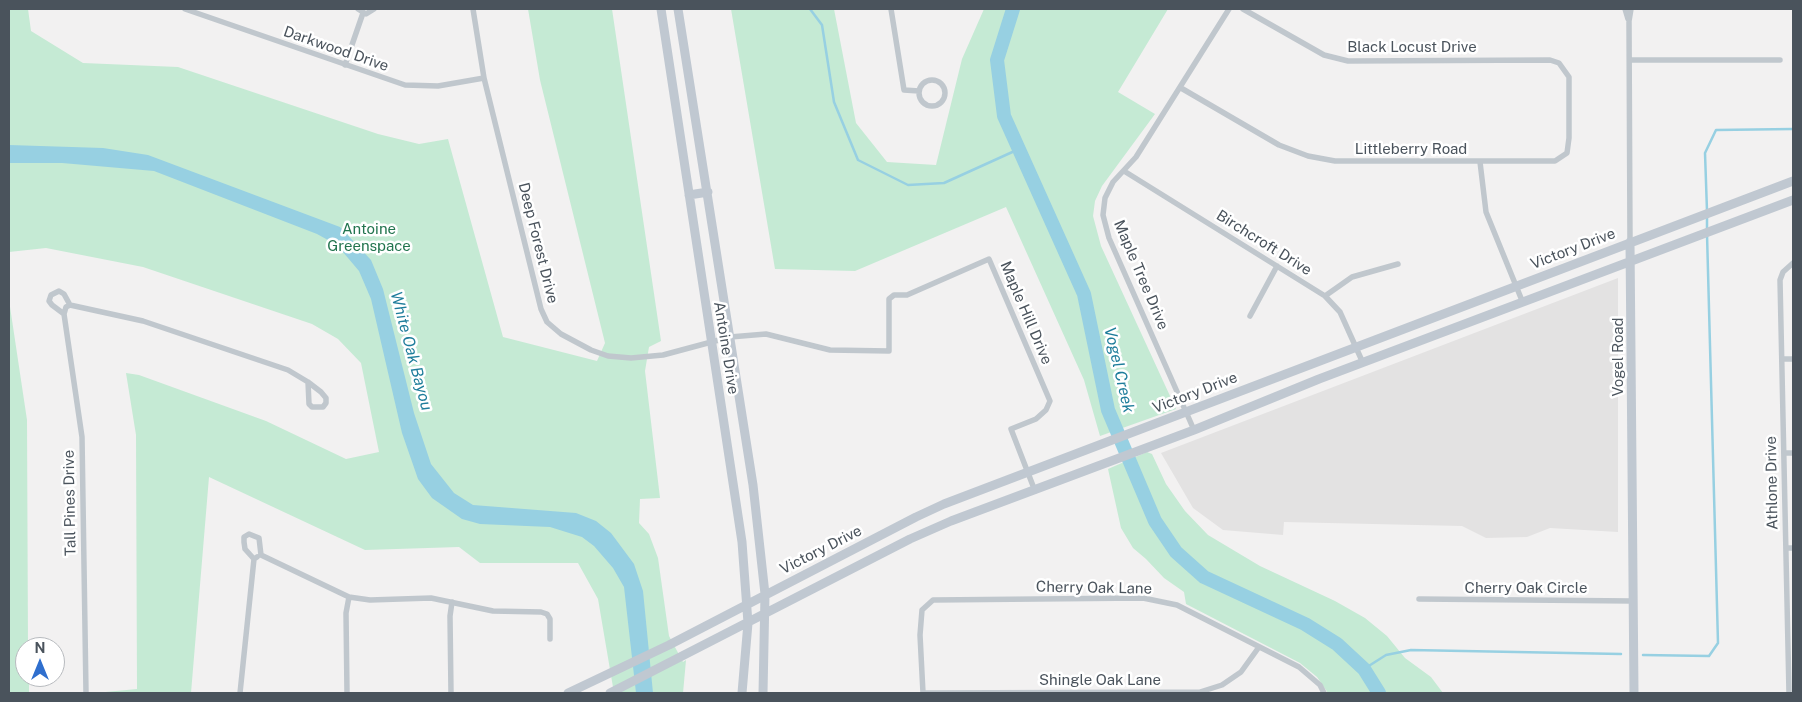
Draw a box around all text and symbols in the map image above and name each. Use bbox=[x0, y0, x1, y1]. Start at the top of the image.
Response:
street label: Darkwood Drive bbox=[281, 23, 391, 75]
street label: Black Locust Drive bbox=[1347, 38, 1477, 56]
street label: Littleberry Road bbox=[1355, 140, 1467, 158]
street label: Deep Forest Drive bbox=[514, 181, 562, 305]
street label: Birchcroft Drive bbox=[1213, 206, 1315, 280]
street label: Maple Tree Drive bbox=[1110, 217, 1172, 333]
park label: Antoine Greenspace bbox=[327, 220, 411, 255]
street label: Victory Drive bbox=[1528, 225, 1618, 273]
street label: Maple Hill Drive bbox=[996, 259, 1056, 367]
water label: White Oak Bayou bbox=[386, 289, 436, 413]
street label: Antoine Drive bbox=[710, 300, 742, 396]
street label: Vogel Road bbox=[1609, 317, 1627, 397]
water label: Vogel Creek bbox=[1100, 325, 1138, 415]
street label: Victory Drive bbox=[1150, 369, 1240, 417]
street label: Athlone Drive bbox=[1762, 436, 1782, 530]
street label: Tall Pines Drive bbox=[60, 450, 80, 556]
street label: Victory Drive bbox=[777, 522, 865, 578]
street label: Cherry Oak Lane bbox=[1036, 578, 1152, 598]
street label: Cherry Oak Circle bbox=[1465, 579, 1587, 597]
north arrow bbox=[15, 637, 65, 687]
text: N bbox=[35, 640, 45, 656]
street label: Shingle Oak Lane bbox=[1039, 671, 1161, 689]

